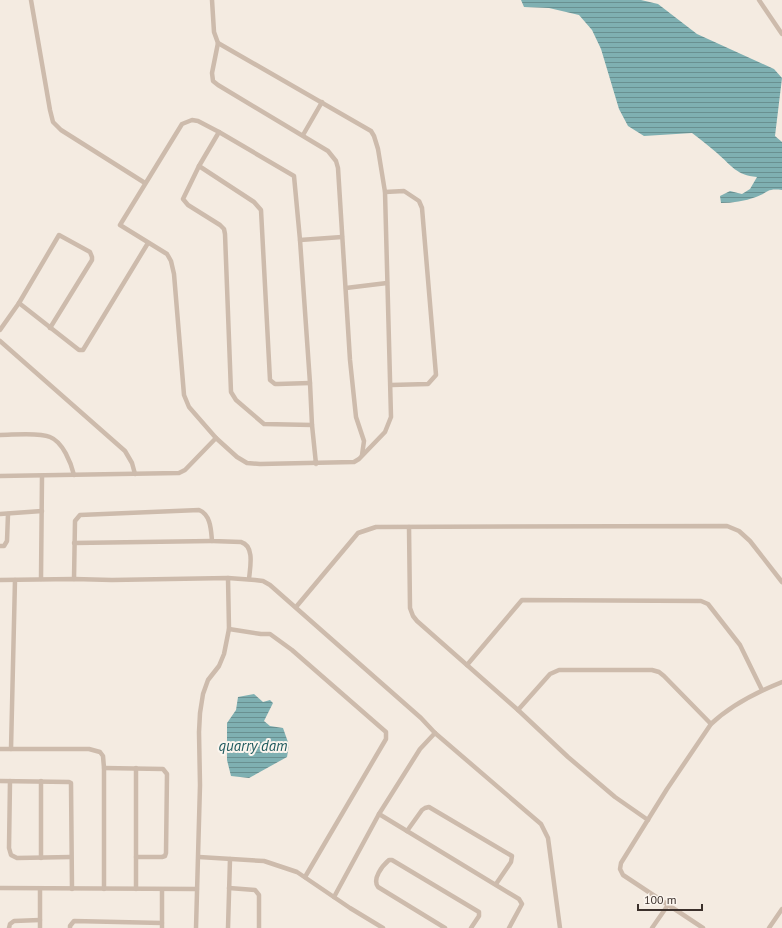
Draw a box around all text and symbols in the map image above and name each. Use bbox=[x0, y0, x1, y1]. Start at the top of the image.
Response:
water label: quarry dam bbox=[219, 736, 287, 755]
scale bar bbox=[638, 886, 702, 912]
text: 100 m bbox=[644, 892, 677, 907]

